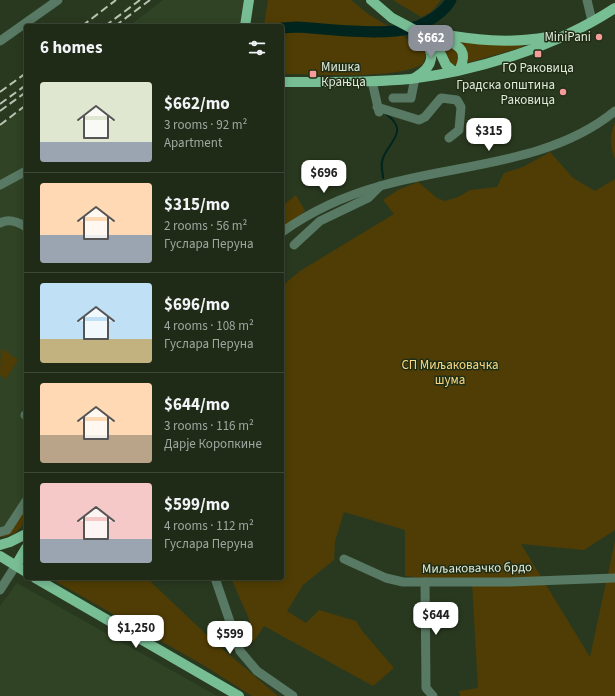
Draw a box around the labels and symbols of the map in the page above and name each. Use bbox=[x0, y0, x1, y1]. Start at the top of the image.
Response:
pin: $662 bbox=[407, 25, 455, 59]
place label: MiniPani bbox=[544, 28, 591, 46]
marker: MiniPani bbox=[594, 32, 604, 42]
marker: ГО Раковица bbox=[533, 49, 543, 59]
place label: Мишка Крањца bbox=[321, 58, 366, 91]
place label: ГО Раковица bbox=[502, 59, 574, 77]
marker: Мишка Крањца bbox=[308, 69, 318, 79]
place label: Градска општина Раковица bbox=[456, 76, 555, 109]
marker: Градска општина Раковица bbox=[558, 87, 568, 97]
pin: $315 bbox=[465, 118, 513, 152]
pin: $696 bbox=[300, 160, 348, 194]
park label: СП Миљаковачка шума bbox=[401, 356, 499, 389]
street label: Миљаковачко брдо bbox=[422, 558, 532, 578]
pin: $644 bbox=[412, 602, 460, 636]
pin: $1,250 bbox=[103, 615, 169, 649]
pin: $599 bbox=[206, 621, 254, 655]

